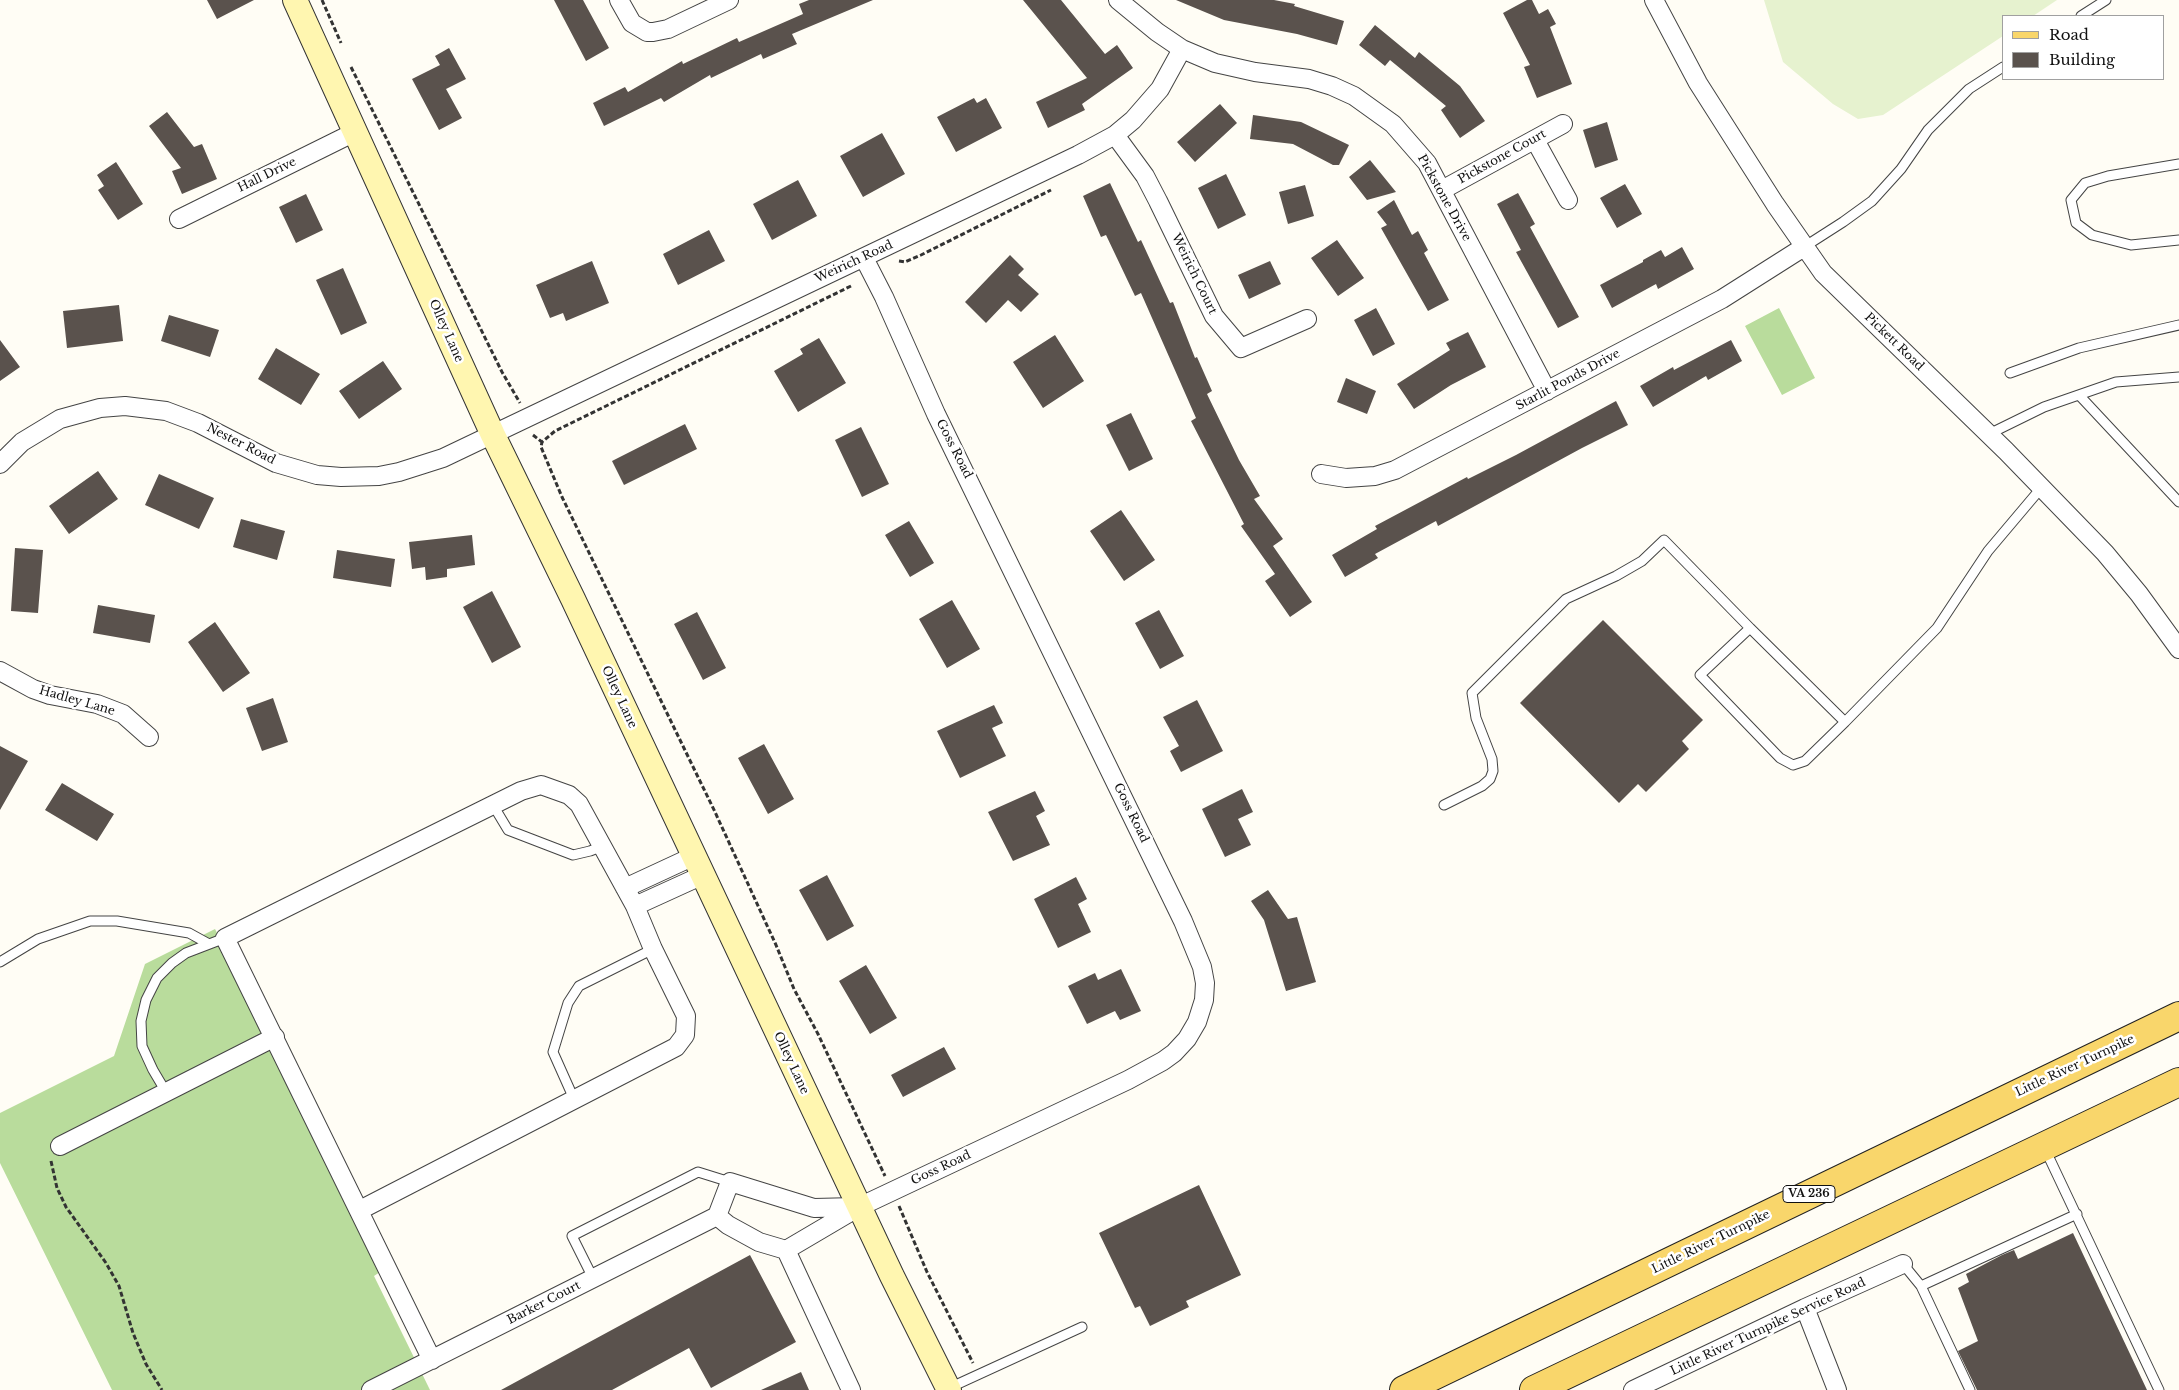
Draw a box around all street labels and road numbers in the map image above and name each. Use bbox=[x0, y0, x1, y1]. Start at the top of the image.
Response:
street label: Pickstone Court bbox=[1455, 127, 1549, 187]
street label: Pickstone Drive bbox=[1414, 152, 1474, 244]
street label: Hall Drive bbox=[235, 155, 299, 195]
street label: Weirich Court bbox=[1168, 231, 1220, 317]
street label: Weirich Road bbox=[813, 238, 895, 286]
street label: Olley Lane bbox=[426, 297, 466, 365]
street label: Pickett Road bbox=[1861, 310, 1927, 374]
street label: Starlit Ponds Drive bbox=[1513, 346, 1623, 414]
street label: Goss Road bbox=[933, 417, 975, 481]
street label: Nester Road bbox=[204, 420, 278, 468]
street label: Olley Lane bbox=[598, 663, 640, 731]
street label: Hadley Lane bbox=[37, 683, 117, 719]
street label: Goss Road bbox=[1110, 781, 1152, 845]
street label: Olley Lane bbox=[770, 1029, 812, 1097]
street label: Little River Turnpike bbox=[2013, 1032, 2137, 1100]
street label: Goss Road bbox=[909, 1148, 973, 1188]
road number: VA 236 bbox=[1783, 1186, 1835, 1202]
street label: Little River Turnpike bbox=[1650, 1207, 1772, 1277]
street label: Little River Turnpike Service Road bbox=[1668, 1275, 1868, 1379]
street label: Barker Court bbox=[505, 1278, 583, 1328]

